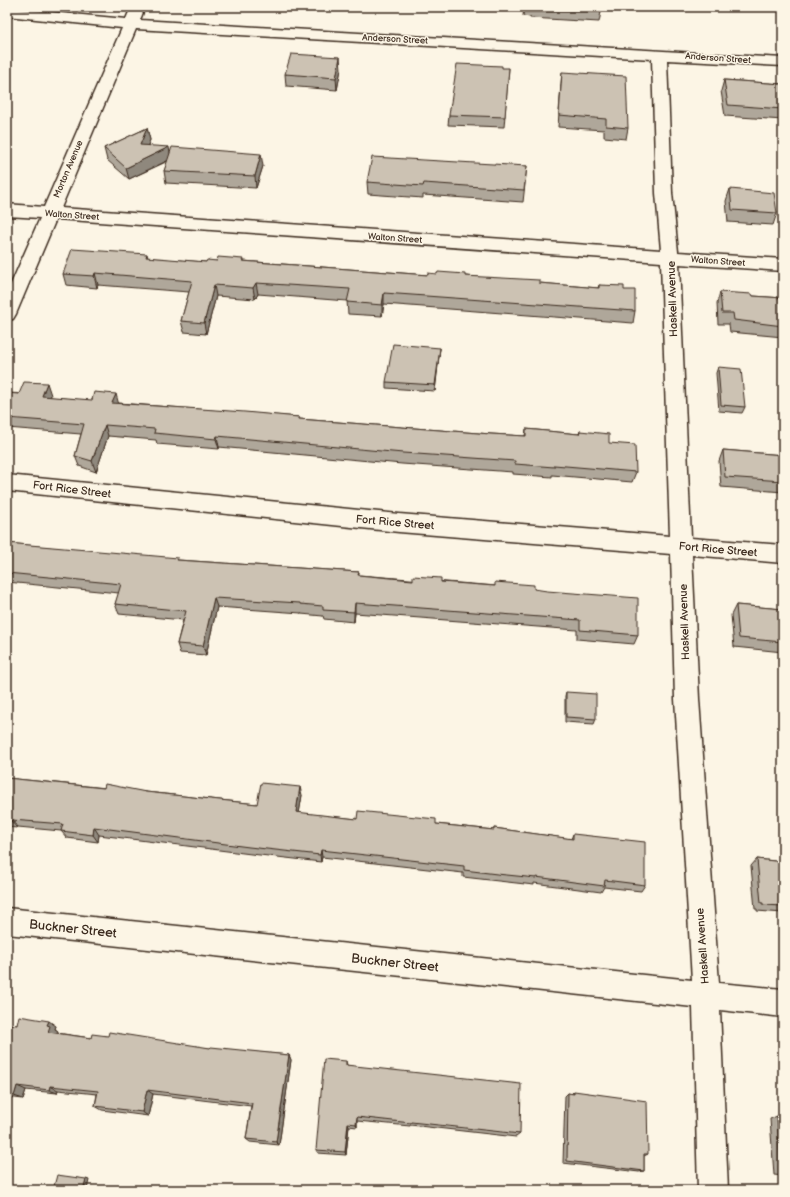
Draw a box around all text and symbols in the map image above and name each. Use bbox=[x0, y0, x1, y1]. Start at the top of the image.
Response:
street label: Anderson Street bbox=[362, 32, 428, 47]
street label: Anderson Street bbox=[685, 51, 751, 66]
street label: Morton Avenue bbox=[51, 138, 86, 200]
street label: Walton Street bbox=[44, 208, 100, 223]
street label: Walton Street bbox=[367, 231, 423, 246]
street label: Walton Street bbox=[690, 254, 746, 269]
street label: Haskell Avenue bbox=[665, 260, 680, 337]
street label: Fort Rice Street bbox=[32, 478, 112, 501]
street label: Fort Rice Street bbox=[355, 513, 435, 532]
street label: Fort Rice Street bbox=[678, 540, 758, 559]
street label: Haskell Avenue bbox=[677, 583, 692, 660]
street label: Haskell Avenue bbox=[693, 907, 712, 984]
street label: Buckner Street bbox=[28, 916, 118, 942]
street label: Buckner Street bbox=[350, 950, 440, 976]

